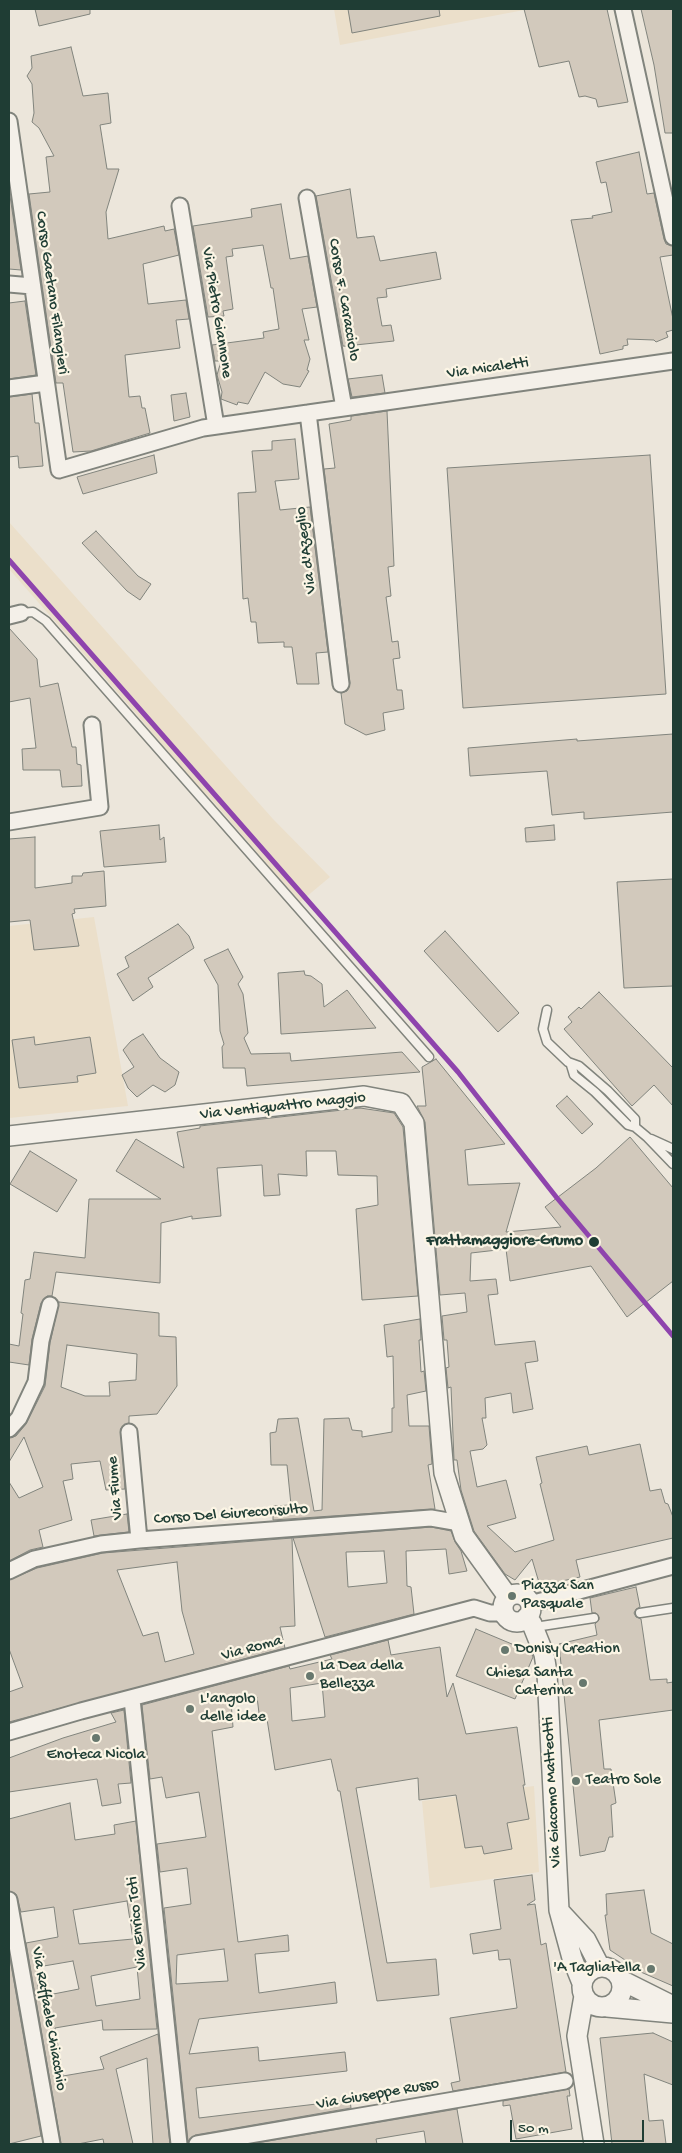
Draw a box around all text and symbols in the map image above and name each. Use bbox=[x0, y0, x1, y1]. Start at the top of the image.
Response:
street label: Corso Gaetano Filangieri bbox=[30, 210, 72, 376]
street label: Corso F. Caracciolo bbox=[323, 237, 363, 363]
street label: Via Pietro Giannone bbox=[196, 246, 236, 380]
street label: Via Micaletti bbox=[446, 354, 530, 384]
street label: Via d'Azeglio bbox=[292, 505, 322, 595]
street label: Via Ventiquattro Maggio bbox=[199, 1089, 367, 1125]
place label: Frattamaggiore-Grumo bbox=[426, 1232, 583, 1252]
marker: Frattamaggiore-Grumo bbox=[587, 1235, 601, 1249]
street label: Via Fiume bbox=[104, 1455, 128, 1521]
street label: Corso Del Giureconsulto bbox=[153, 1500, 309, 1530]
place label: Piazza San Pasquale bbox=[522, 1577, 594, 1615]
marker: Piazza San Pasquale bbox=[506, 1590, 518, 1602]
street label: Via Roma bbox=[220, 1632, 284, 1666]
place label: Donisy Creation bbox=[515, 1640, 620, 1660]
marker: Donisy Creation bbox=[499, 1644, 511, 1656]
place label: La Dea della Bellezza bbox=[320, 1657, 403, 1695]
place label: Chiesa Santa Caterina bbox=[486, 1664, 573, 1702]
marker: La Dea della Bellezza bbox=[304, 1670, 316, 1682]
marker: Chiesa Santa Caterina bbox=[577, 1677, 589, 1689]
place label: L'angolo delle idee bbox=[200, 1690, 266, 1728]
marker: L'angolo delle idee bbox=[184, 1703, 196, 1715]
street label: Via Giacomo Matteotti bbox=[539, 1716, 567, 1868]
marker: Enoteca Nicola bbox=[90, 1732, 102, 1744]
place label: Enoteca Nicola bbox=[47, 1746, 145, 1766]
place label: Teatro Sole bbox=[586, 1771, 661, 1791]
marker: Teatro Sole bbox=[570, 1775, 582, 1787]
street label: Via Enrico Toti bbox=[124, 1875, 152, 1971]
street label: Via Raffaele Chiacchio bbox=[26, 1946, 70, 2092]
place label: 'A Tagliatella bbox=[553, 1959, 641, 1979]
marker: 'A Tagliatella bbox=[645, 1963, 657, 1975]
street label: Via Giuseppe Russo bbox=[315, 2075, 441, 2115]
scale bar bbox=[512, 2110, 646, 2142]
text: 50 m bbox=[518, 2120, 549, 2138]

